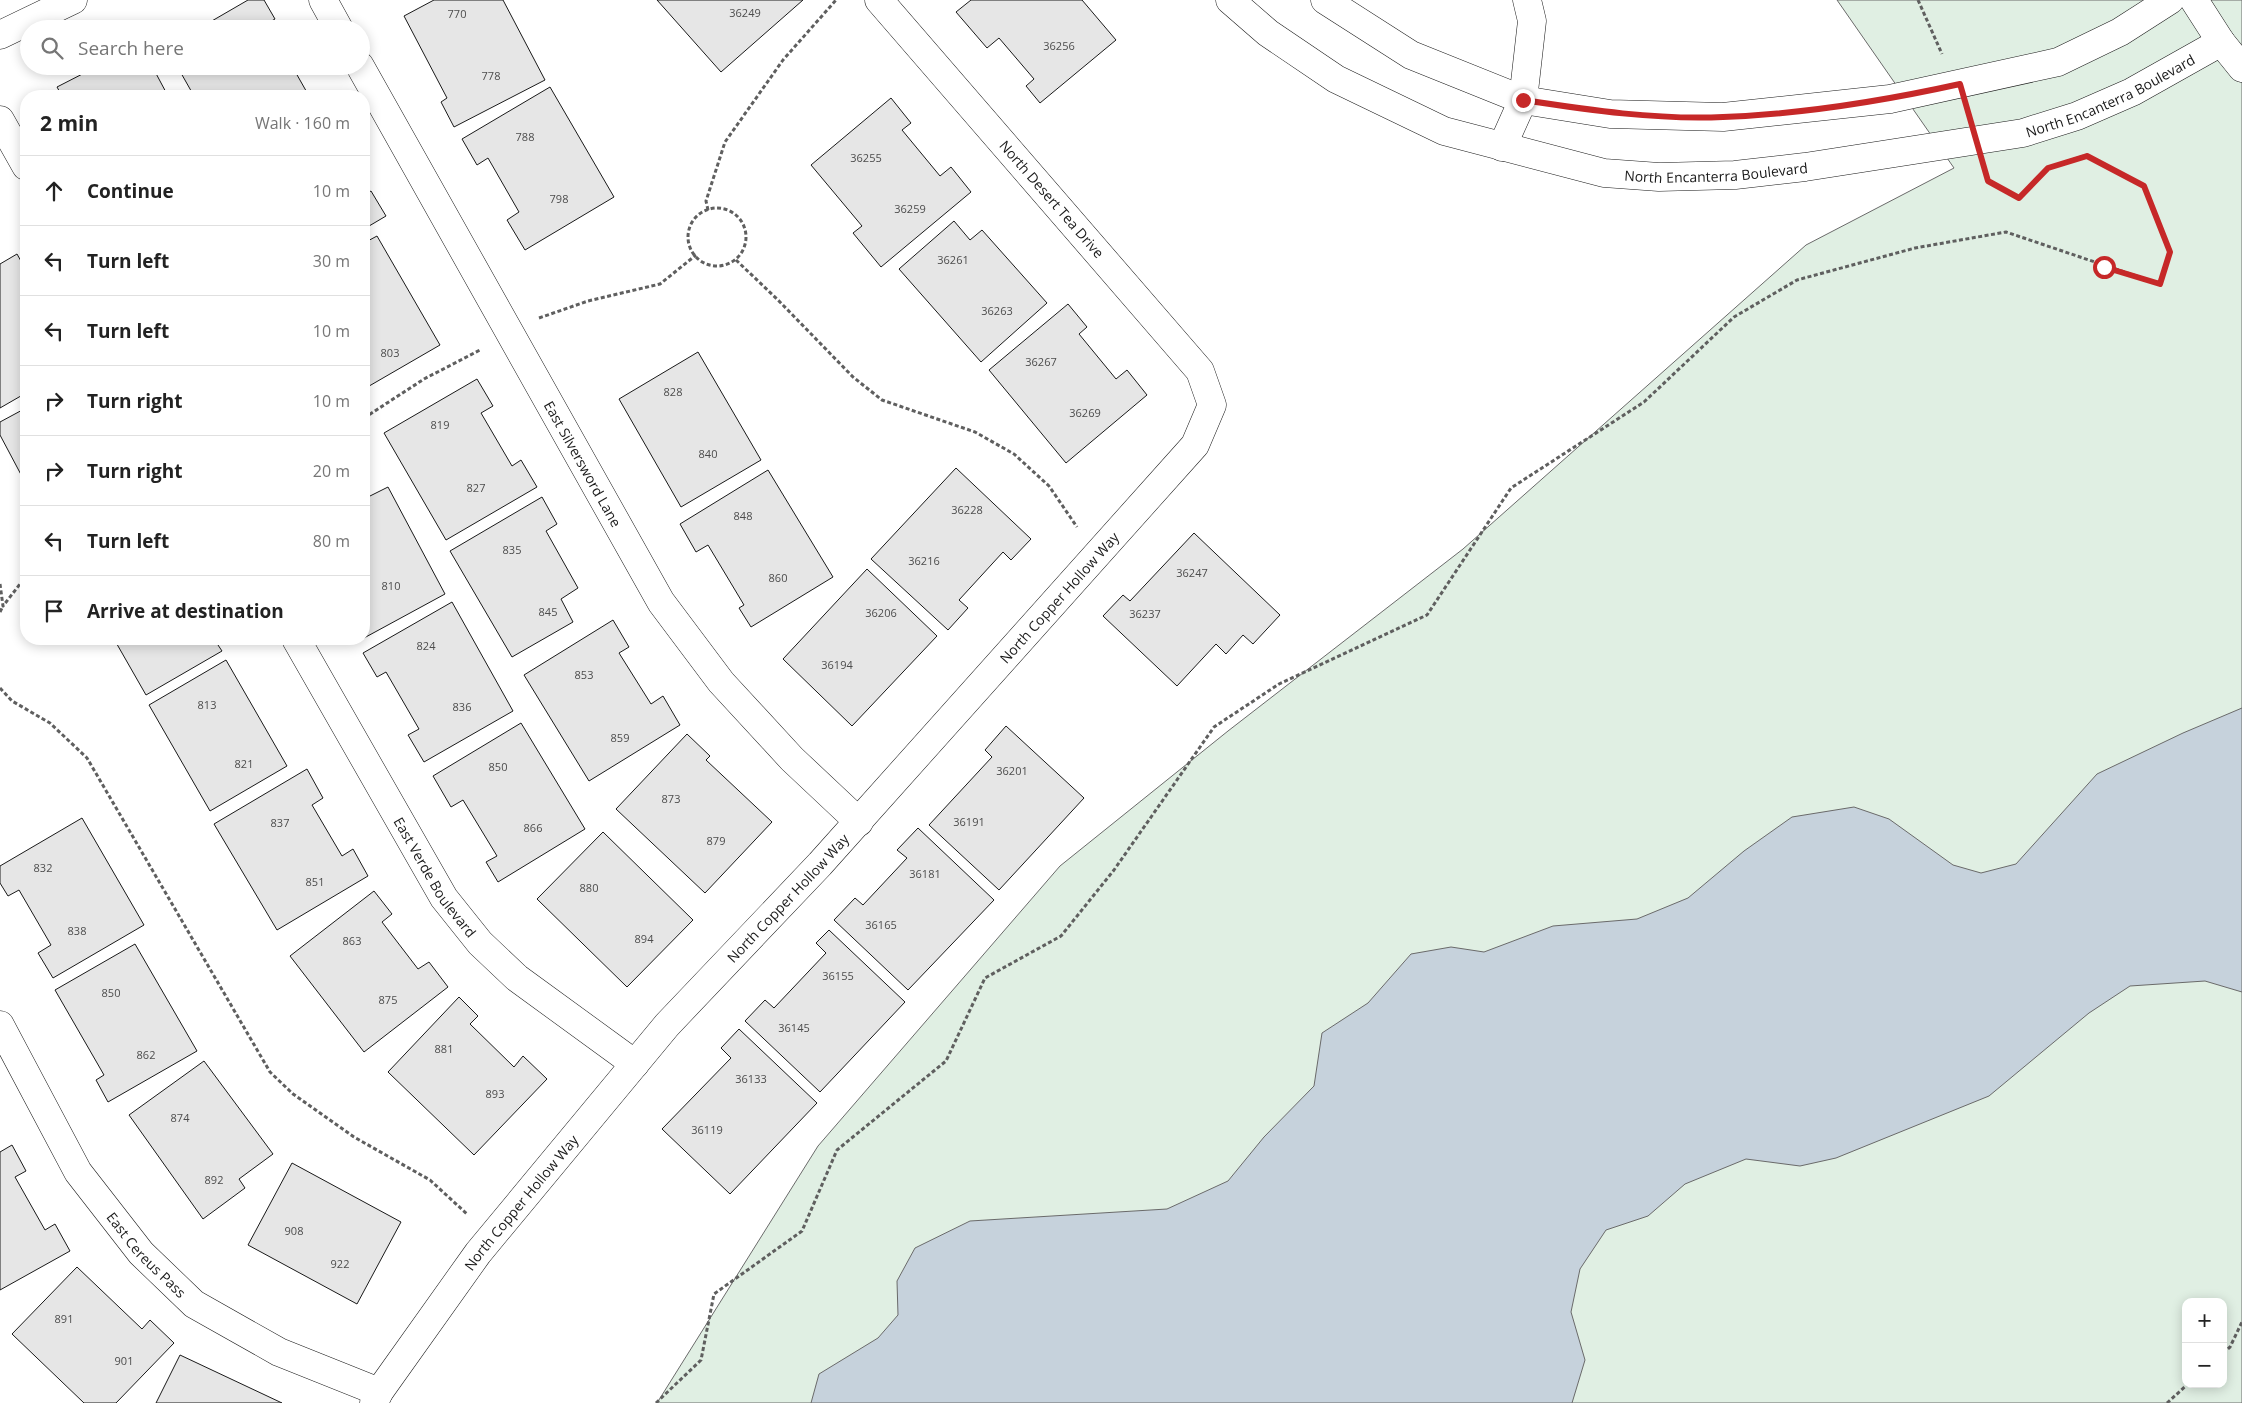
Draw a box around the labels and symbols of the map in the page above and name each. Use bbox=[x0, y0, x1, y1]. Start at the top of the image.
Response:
house number: 36249 bbox=[729, 5, 761, 20]
house number: 770 bbox=[448, 6, 466, 21]
house number: 36256 bbox=[1043, 38, 1075, 53]
street label: North Encanterra Boulevard bbox=[2023, 49, 2198, 141]
house number: 778 bbox=[482, 68, 500, 83]
route end bbox=[1512, 89, 1535, 112]
house number: 788 bbox=[516, 129, 534, 144]
street label: North Desert Tea Drive bbox=[996, 136, 1108, 262]
house number: 36255 bbox=[850, 150, 882, 165]
street label: North Encanterra Boulevard bbox=[1624, 157, 1809, 187]
house number: 798 bbox=[550, 191, 568, 206]
house number: 36259 bbox=[894, 201, 926, 216]
house number: 36261 bbox=[937, 252, 969, 267]
route start bbox=[2093, 256, 2116, 279]
house number: 36263 bbox=[981, 303, 1013, 318]
house number: 803 bbox=[381, 345, 399, 360]
house number: 36267 bbox=[1025, 354, 1057, 369]
house number: 828 bbox=[664, 384, 682, 399]
street label: East Silversword Lane bbox=[540, 397, 626, 530]
house number: 36269 bbox=[1069, 405, 1101, 420]
house number: 819 bbox=[431, 417, 449, 432]
house number: 840 bbox=[699, 446, 717, 461]
house number: 827 bbox=[467, 480, 485, 495]
house number: 36228 bbox=[951, 502, 983, 517]
house number: 848 bbox=[734, 508, 752, 523]
street label: North Copper Hollow Way bbox=[995, 527, 1123, 667]
house number: 835 bbox=[503, 542, 521, 557]
house number: 36216 bbox=[908, 553, 940, 568]
house number: 36247 bbox=[1176, 565, 1208, 580]
house number: 860 bbox=[769, 570, 787, 585]
house number: 810 bbox=[382, 578, 400, 593]
house number: 845 bbox=[539, 604, 557, 619]
house number: 36206 bbox=[865, 605, 897, 620]
house number: 36237 bbox=[1129, 606, 1161, 621]
house number: 824 bbox=[417, 638, 436, 653]
house number: 36194 bbox=[821, 657, 853, 672]
house number: 853 bbox=[575, 667, 593, 682]
house number: 813 bbox=[198, 697, 216, 712]
house number: 836 bbox=[453, 699, 471, 714]
house number: 859 bbox=[611, 730, 629, 745]
house number: 821 bbox=[235, 756, 253, 771]
house number: 850 bbox=[489, 759, 507, 774]
house number: 36201 bbox=[996, 763, 1028, 778]
house number: 873 bbox=[662, 791, 680, 806]
street label: East Verde Boulevard bbox=[390, 813, 481, 941]
house number: 36191 bbox=[953, 814, 985, 829]
house number: 837 bbox=[271, 815, 289, 830]
house number: 866 bbox=[524, 820, 542, 835]
street label: North Copper Hollow Way bbox=[722, 829, 853, 966]
house number: 879 bbox=[707, 833, 725, 848]
house number: 832 bbox=[34, 860, 52, 875]
house number: 36181 bbox=[909, 866, 941, 881]
house number: 851 bbox=[306, 874, 324, 889]
house number: 880 bbox=[580, 880, 598, 895]
house number: 36165 bbox=[865, 917, 897, 932]
house number: 838 bbox=[68, 923, 86, 938]
house number: 894 bbox=[635, 931, 654, 946]
house number: 863 bbox=[343, 933, 361, 948]
house number: 36155 bbox=[822, 968, 854, 983]
house number: 850 bbox=[102, 985, 120, 1000]
house number: 875 bbox=[379, 992, 397, 1007]
house number: 36145 bbox=[778, 1020, 810, 1035]
house number: 881 bbox=[435, 1041, 453, 1056]
house number: 862 bbox=[137, 1047, 155, 1062]
house number: 36133 bbox=[735, 1071, 767, 1086]
house number: 893 bbox=[486, 1086, 504, 1101]
house number: 874 bbox=[171, 1110, 190, 1125]
house number: 36119 bbox=[691, 1122, 723, 1137]
street label: North Copper Hollow Way bbox=[459, 1130, 583, 1274]
house number: 892 bbox=[205, 1172, 223, 1187]
street label: East Cereus Pass bbox=[103, 1208, 191, 1302]
house number: 908 bbox=[285, 1223, 303, 1238]
house number: 922 bbox=[331, 1256, 349, 1271]
house number: 891 bbox=[55, 1311, 73, 1326]
house number: 901 bbox=[115, 1353, 133, 1368]

